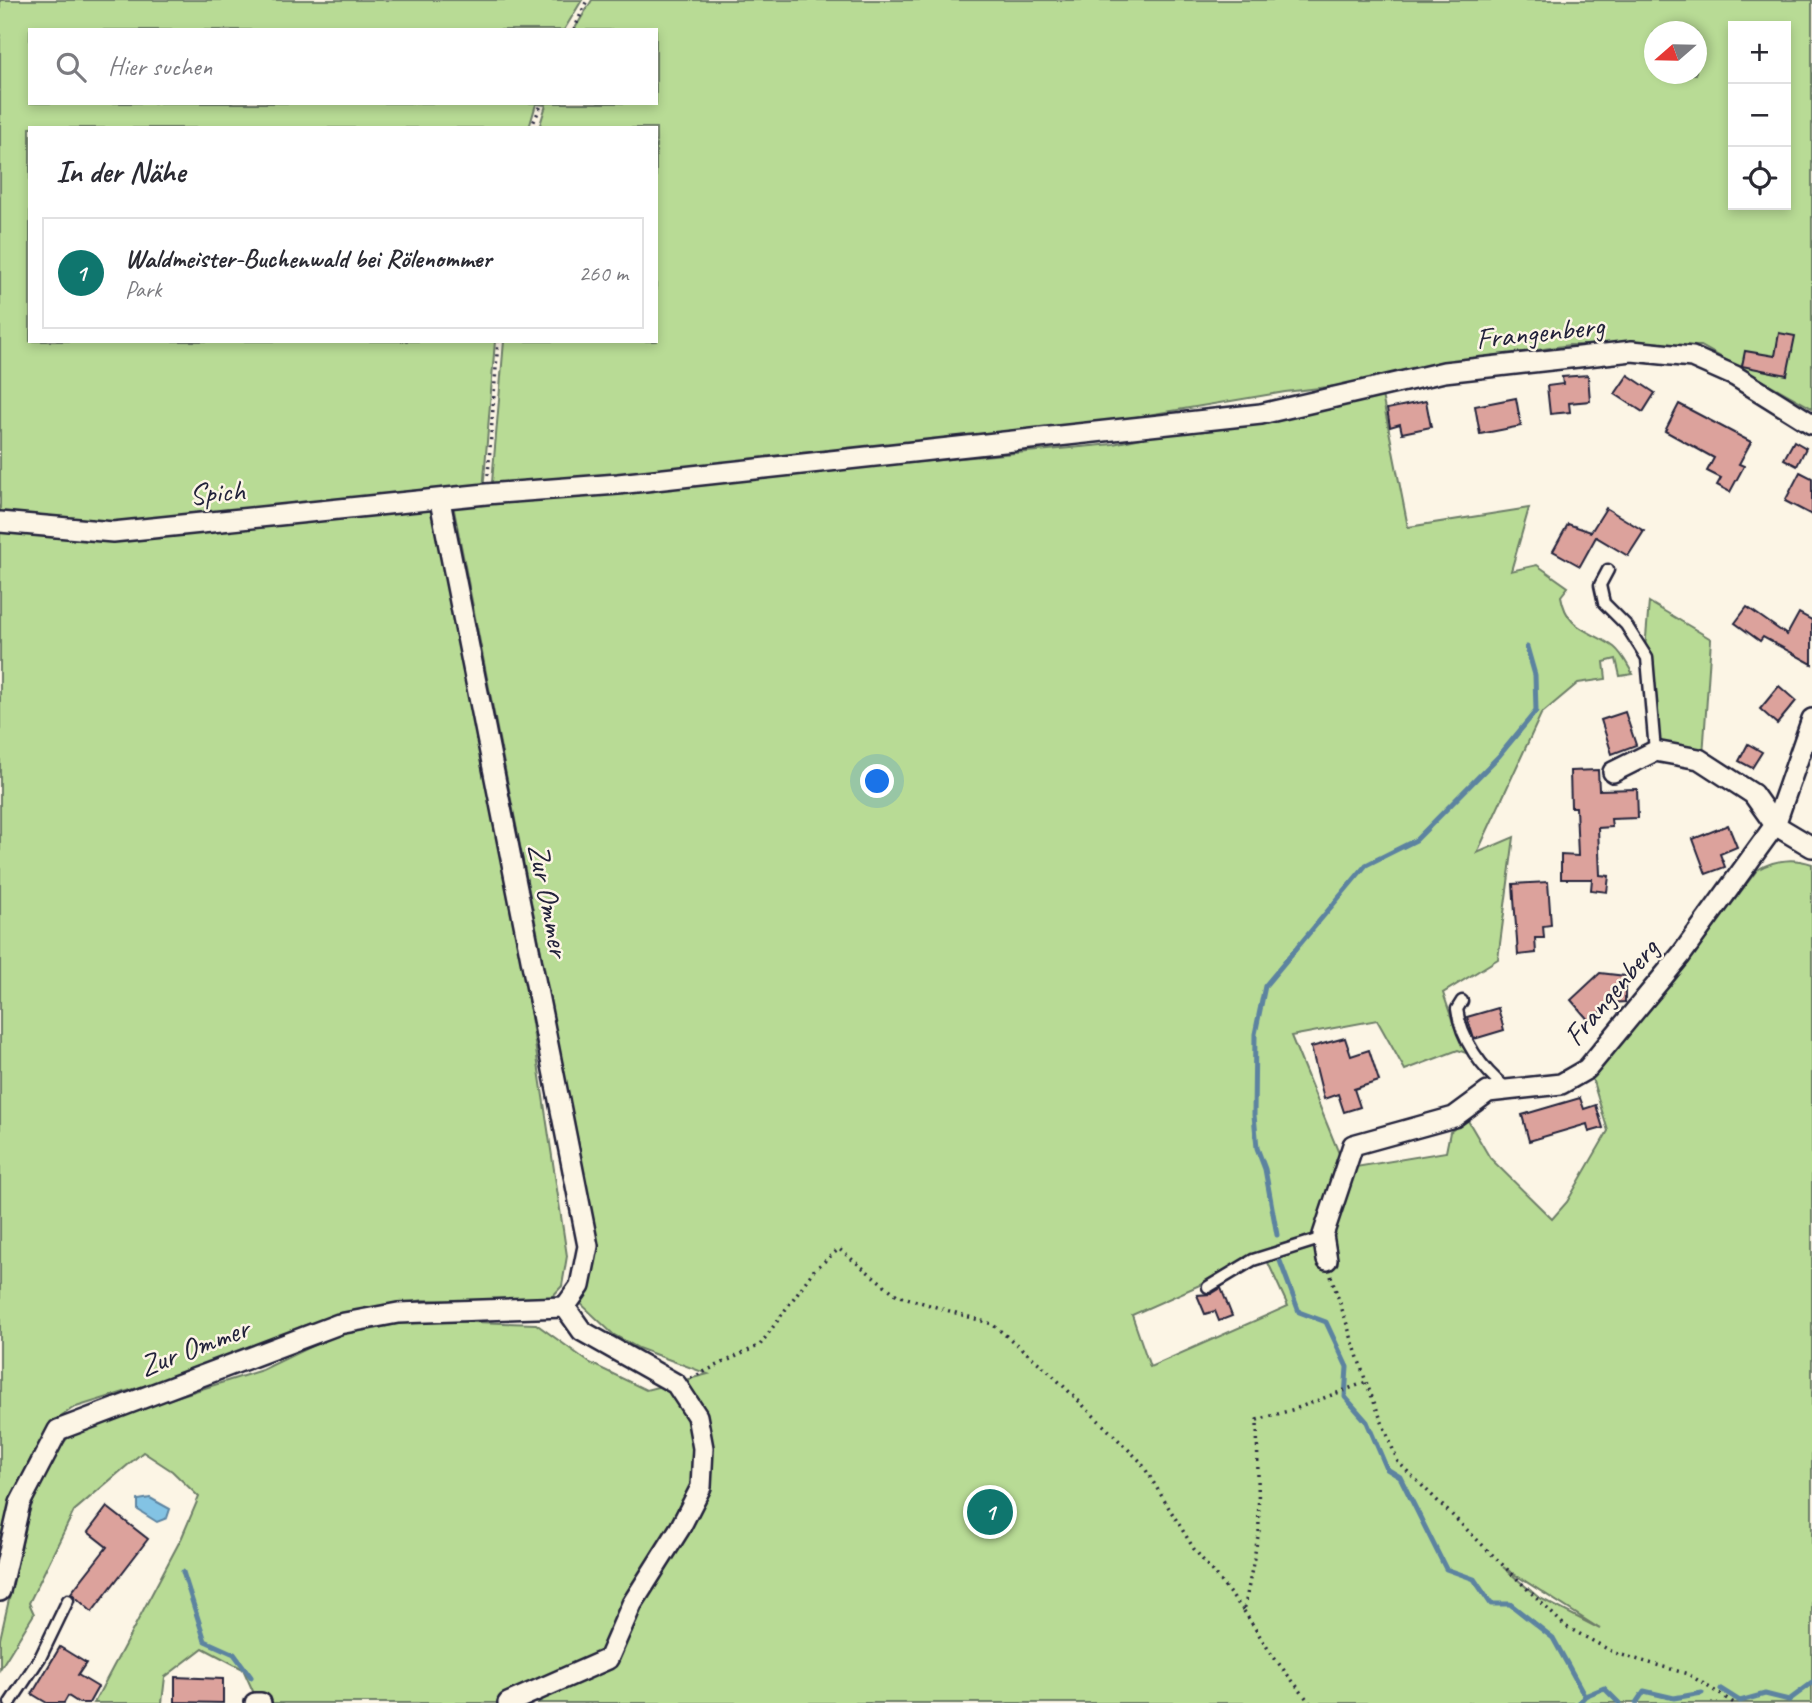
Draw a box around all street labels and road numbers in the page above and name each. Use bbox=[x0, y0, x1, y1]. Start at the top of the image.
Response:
street label: Frangenberg bbox=[1474, 306, 1607, 358]
street label: Spich bbox=[188, 471, 247, 513]
street label: Zur Ommer bbox=[519, 840, 579, 963]
street label: Frangenberg bbox=[1555, 929, 1668, 1054]
street label: Zur Ommer bbox=[134, 1308, 257, 1385]

